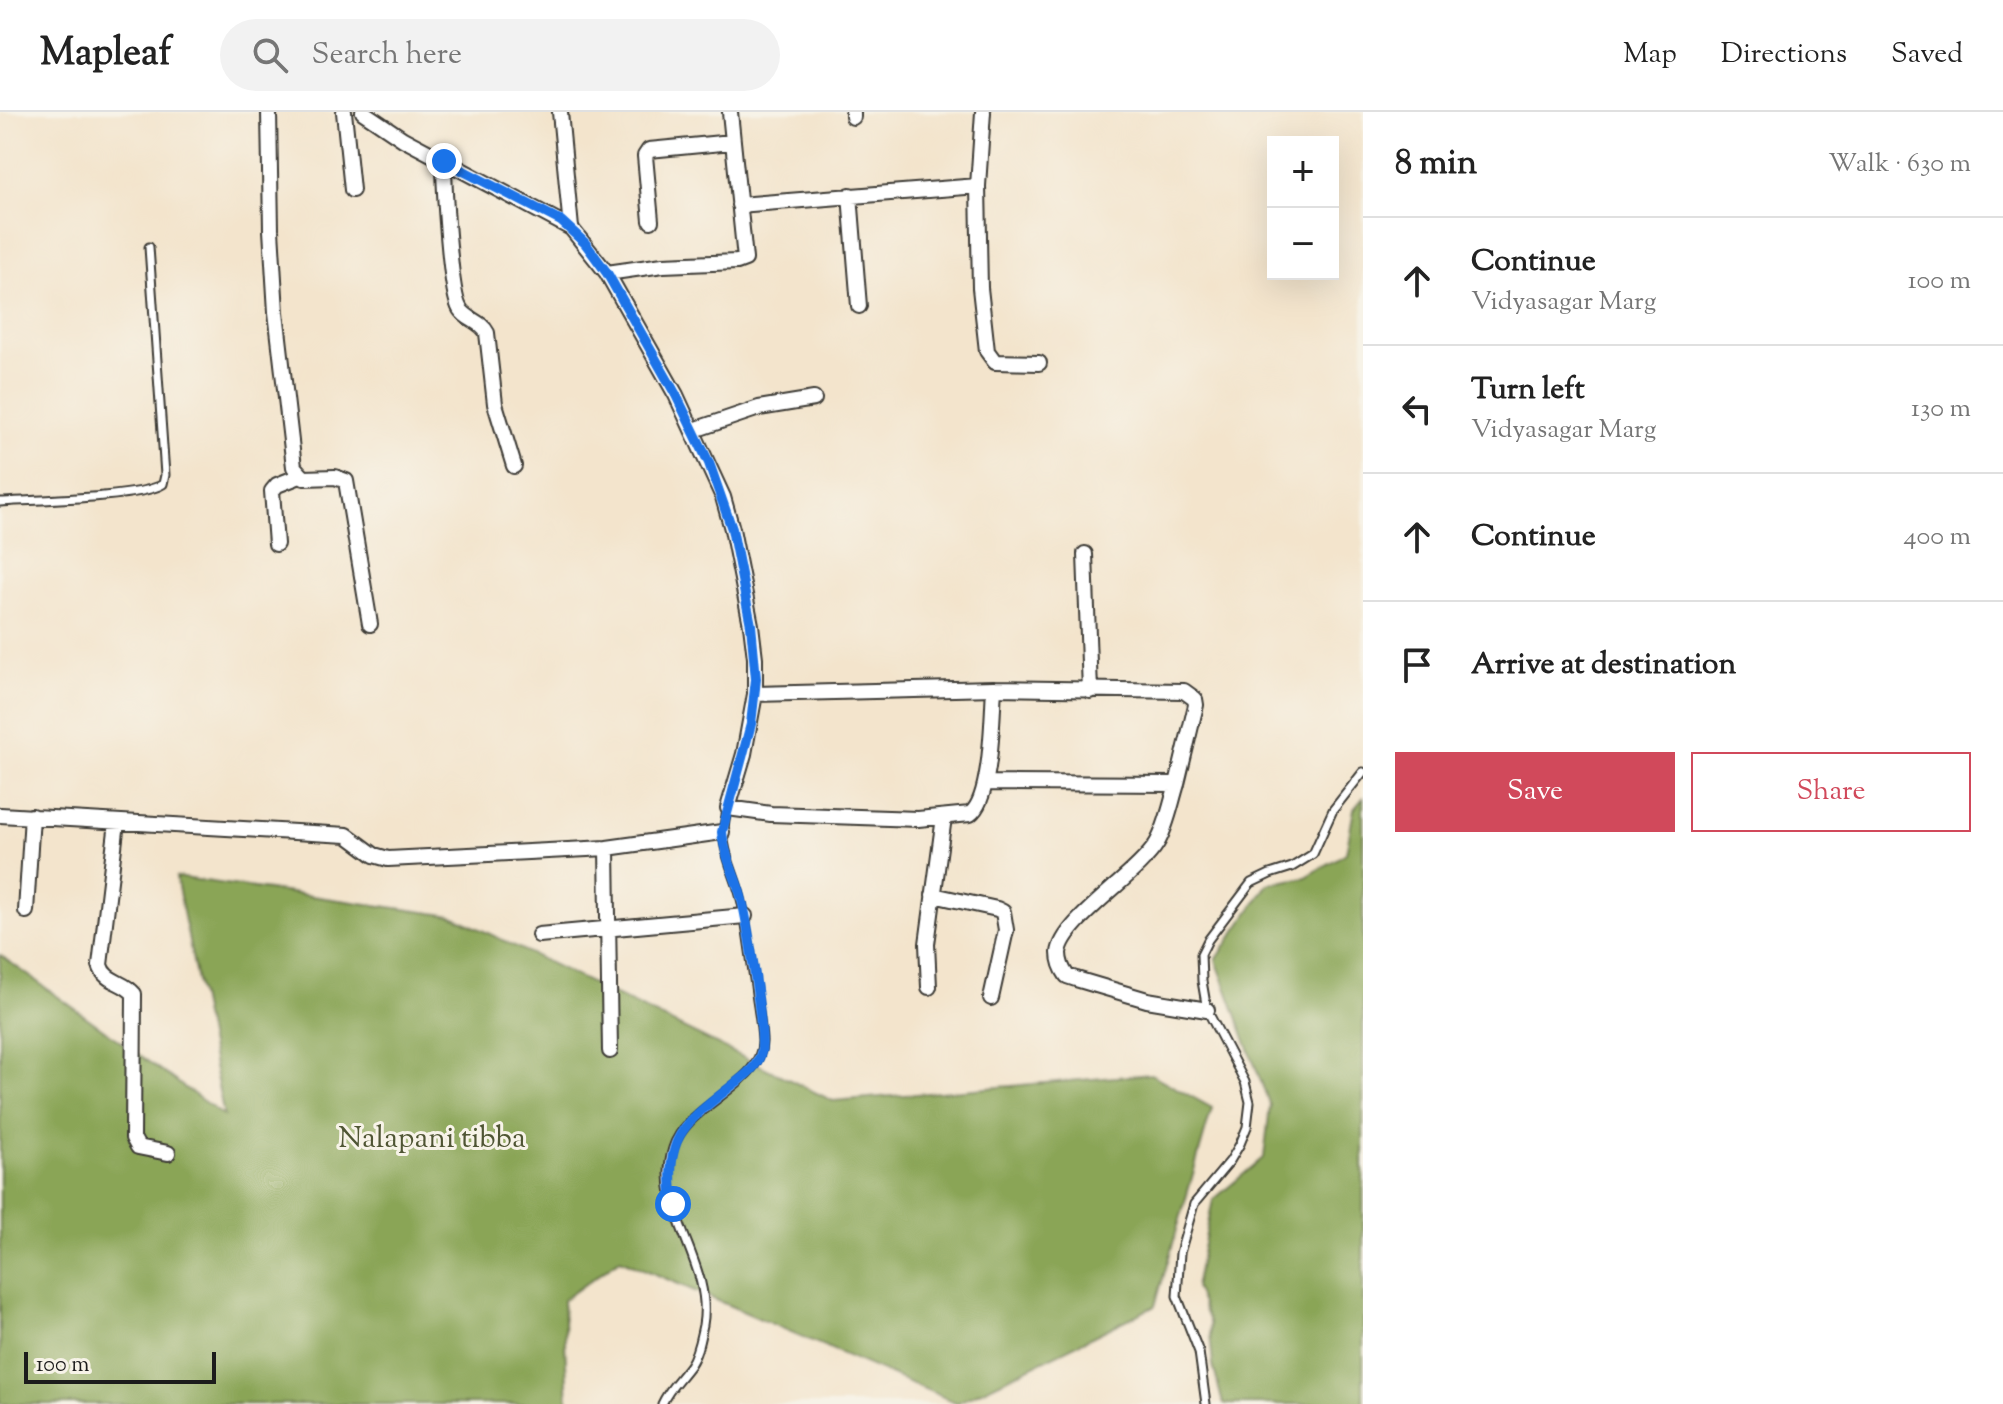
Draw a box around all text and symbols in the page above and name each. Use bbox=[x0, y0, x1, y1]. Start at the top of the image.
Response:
search box bbox=[220, 19, 780, 91]
text: Mapleaf bbox=[40, 28, 172, 82]
icon: search bbox=[248, 33, 292, 77]
text: Search here bbox=[312, 34, 462, 77]
text: Map bbox=[1623, 35, 1677, 75]
text: Directions bbox=[1721, 35, 1847, 75]
text: Saved bbox=[1891, 35, 1963, 75]
map controls bbox=[1267, 136, 1339, 280]
button: + bbox=[1267, 136, 1339, 208]
text: 8 min bbox=[1395, 140, 1477, 189]
route end bbox=[426, 143, 462, 179]
text: Walk · 630 m bbox=[1828, 146, 1971, 183]
button: − bbox=[1267, 208, 1339, 280]
text: Continue bbox=[1471, 241, 1596, 284]
icon: ahead bbox=[1395, 259, 1439, 303]
text: 100 m bbox=[1908, 263, 1971, 300]
text: Vidyasagar Marg bbox=[1471, 284, 1656, 321]
text: Turn left bbox=[1471, 369, 1585, 412]
icon: left bbox=[1395, 387, 1439, 431]
text: 130 m bbox=[1911, 391, 1971, 428]
text: Vidyasagar Marg bbox=[1471, 412, 1656, 449]
icon: ahead bbox=[1395, 515, 1439, 559]
text: Continue bbox=[1471, 516, 1596, 559]
text: 400 m bbox=[1904, 519, 1971, 556]
icon: arrive bbox=[1395, 643, 1439, 687]
text: Arrive at destination bbox=[1471, 644, 1736, 687]
button: Save bbox=[1395, 752, 1675, 832]
button: Share bbox=[1691, 752, 1971, 832]
park label: Nalapani tibba bbox=[338, 1118, 526, 1161]
route start bbox=[655, 1186, 691, 1222]
scale bar bbox=[24, 1348, 216, 1384]
text: 100 m bbox=[36, 1350, 89, 1382]

